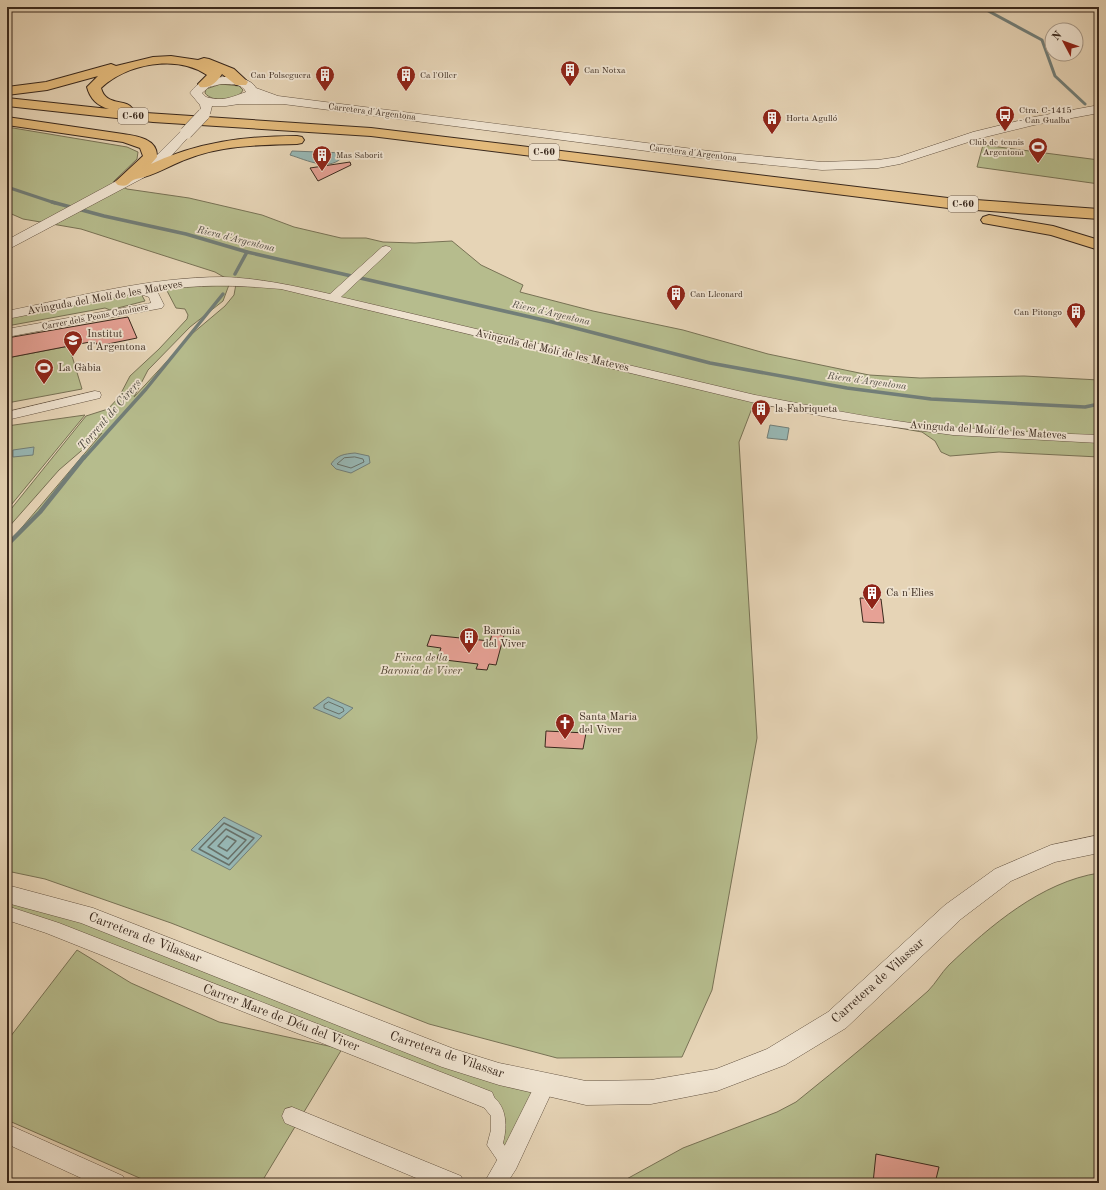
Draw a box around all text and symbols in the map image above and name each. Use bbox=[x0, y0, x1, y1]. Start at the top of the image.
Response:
north arrow bbox=[1044, 22, 1084, 62]
text: N bbox=[1051, 29, 1065, 43]
building icon: Can Notxa bbox=[559, 59, 581, 87]
building icon: Can Polseguera bbox=[314, 64, 336, 92]
building icon: Ca l'Oller bbox=[395, 64, 417, 92]
place label: Can Notxa bbox=[584, 66, 626, 75]
place label: Can Polseguera bbox=[251, 71, 312, 80]
place label: Ca l'Oller bbox=[420, 71, 457, 80]
street label: Carretera d'Argentona bbox=[328, 102, 417, 122]
bus stop icon: Ctra. C-1415 - Can Gualba bbox=[994, 104, 1016, 132]
place label: Ctra. C-1415 - Can Gualba bbox=[1019, 106, 1072, 125]
building icon: Horta Agulló bbox=[761, 107, 783, 135]
road number: C-60 bbox=[118, 108, 148, 124]
place label: Horta Agulló bbox=[786, 114, 838, 123]
sports icon: Club de tennis Argentona bbox=[1027, 136, 1049, 164]
place label: Club de tennis Argentona bbox=[969, 138, 1025, 157]
street label: Carretera d'Argentona bbox=[649, 143, 738, 163]
building icon: Mas Saborit bbox=[311, 144, 333, 172]
road number: C-60 bbox=[529, 144, 559, 160]
place label: Mas Saborit bbox=[336, 151, 383, 160]
road number: C-60 bbox=[948, 196, 978, 212]
water label: Riera d'Argentona bbox=[195, 224, 277, 255]
street label: Avinguda del Molí de les Mateves bbox=[26, 279, 184, 317]
building icon: Can Lleonard bbox=[665, 283, 687, 311]
place label: Can Lleonard bbox=[690, 290, 743, 299]
water label: Riera d'Argentona bbox=[510, 299, 592, 328]
building icon: Can Pitongo bbox=[1065, 301, 1087, 329]
street label: Carrer dels Peons Caminers bbox=[41, 302, 149, 332]
place label: Can Pitongo bbox=[1014, 308, 1063, 317]
street label: Avinguda del Molí de les Mateves bbox=[474, 328, 630, 374]
school or university icon: Institut d'Argentona bbox=[62, 329, 84, 357]
place label: Institut d'Argentona bbox=[87, 329, 146, 353]
sports icon: La Gàbia bbox=[33, 357, 55, 385]
place label: La Gàbia bbox=[58, 363, 102, 374]
water label: Riera d'Argentona bbox=[826, 370, 908, 393]
water label: Torrent de Cirers bbox=[76, 377, 144, 453]
building icon: la Fabriqueta bbox=[750, 398, 772, 426]
place label: la Fabriqueta bbox=[775, 404, 838, 415]
street label: Avinguda del Molí de les Mateves bbox=[909, 420, 1067, 442]
building icon: Ca n'Elies bbox=[861, 582, 883, 610]
place label: Ca n'Elies bbox=[886, 588, 934, 599]
building icon: Baronia del Viver bbox=[458, 626, 480, 654]
place label: Baronia del Viver bbox=[483, 626, 526, 650]
park label: Finca de la Baronia de Viver bbox=[379, 653, 462, 677]
church icon: Santa Maria del Viver bbox=[554, 712, 576, 740]
place label: Santa Maria del Viver bbox=[579, 712, 638, 736]
street label: Carretera de Vilassar bbox=[87, 910, 204, 966]
street label: Carretera de Vilassar bbox=[829, 936, 927, 1026]
street label: Carrer Mare de Déu del Viver bbox=[201, 982, 362, 1054]
street label: Carretera de Vilassar bbox=[388, 1029, 506, 1081]

